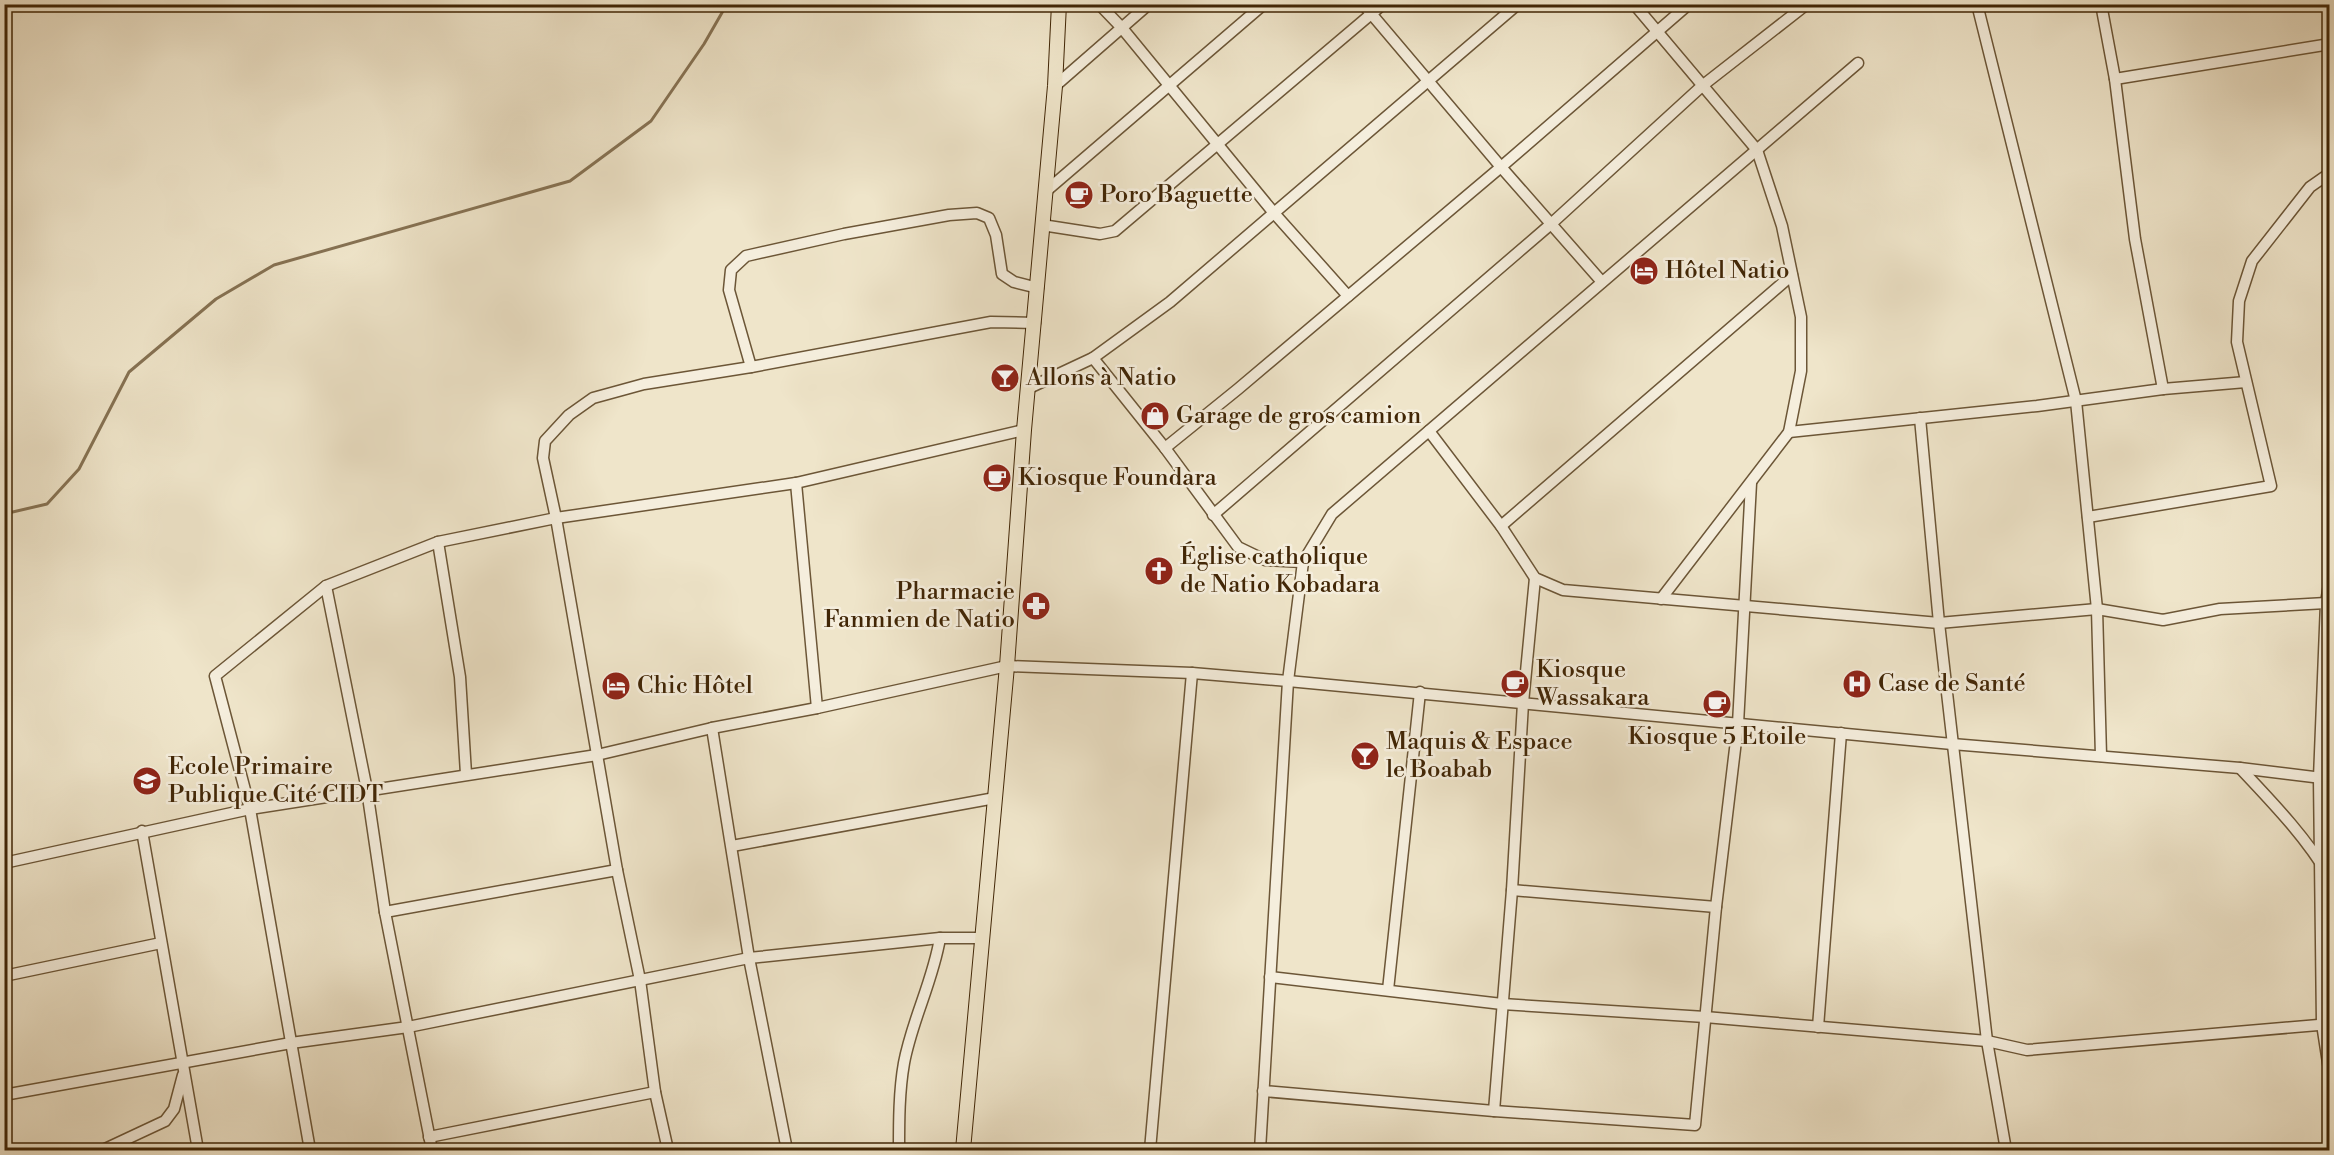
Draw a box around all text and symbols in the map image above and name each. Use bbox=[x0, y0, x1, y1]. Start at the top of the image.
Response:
cafe icon: Poro Baguette bbox=[1063, 179, 1095, 211]
place label: Poro Baguette bbox=[1100, 180, 1253, 210]
hotel icon: Hôtel Natio bbox=[1628, 255, 1660, 287]
place label: Hôtel Natio bbox=[1665, 256, 1790, 286]
bar icon: Allons à Natio bbox=[989, 362, 1021, 394]
place label: Allons à Natio bbox=[1025, 363, 1177, 393]
shop icon: Garage de gros camion bbox=[1139, 400, 1171, 432]
place label: Garage de gros camion bbox=[1176, 401, 1421, 431]
cafe icon: Kiosque Foundara bbox=[981, 462, 1013, 494]
place label: Kiosque Foundara bbox=[1018, 463, 1218, 493]
place label: Église catholique de Natio Kobadara bbox=[1180, 541, 1381, 600]
church icon: Église catholique de Natio Kobadara bbox=[1143, 555, 1175, 587]
place label: Pharmacie Fanmien de Natio bbox=[824, 577, 1015, 635]
pharmacy icon: Pharmacie Fanmien de Natio bbox=[1020, 590, 1052, 622]
place label: Kiosque Wassakara bbox=[1535, 655, 1650, 713]
cafe icon: Kiosque Wassakara bbox=[1499, 668, 1531, 700]
hospital icon: Case de Santé bbox=[1841, 668, 1873, 700]
place label: Case de Santé bbox=[1878, 669, 2026, 699]
hotel icon: Chic Hôtel bbox=[600, 670, 632, 702]
place label: Chic Hôtel bbox=[637, 671, 753, 701]
cafe icon: Kiosque 5 Etoile bbox=[1701, 688, 1733, 720]
place label: Kiosque 5 Etoile bbox=[1628, 722, 1806, 752]
place label: Maquis & Espace le Boabab bbox=[1386, 727, 1573, 785]
bar icon: Maquis & Espace le Boabab bbox=[1349, 740, 1381, 772]
place label: Ecole Primaire Publique Cité CIDT bbox=[168, 752, 383, 810]
school or university icon: Ecole Primaire Publique Cité CIDT bbox=[131, 765, 163, 797]

